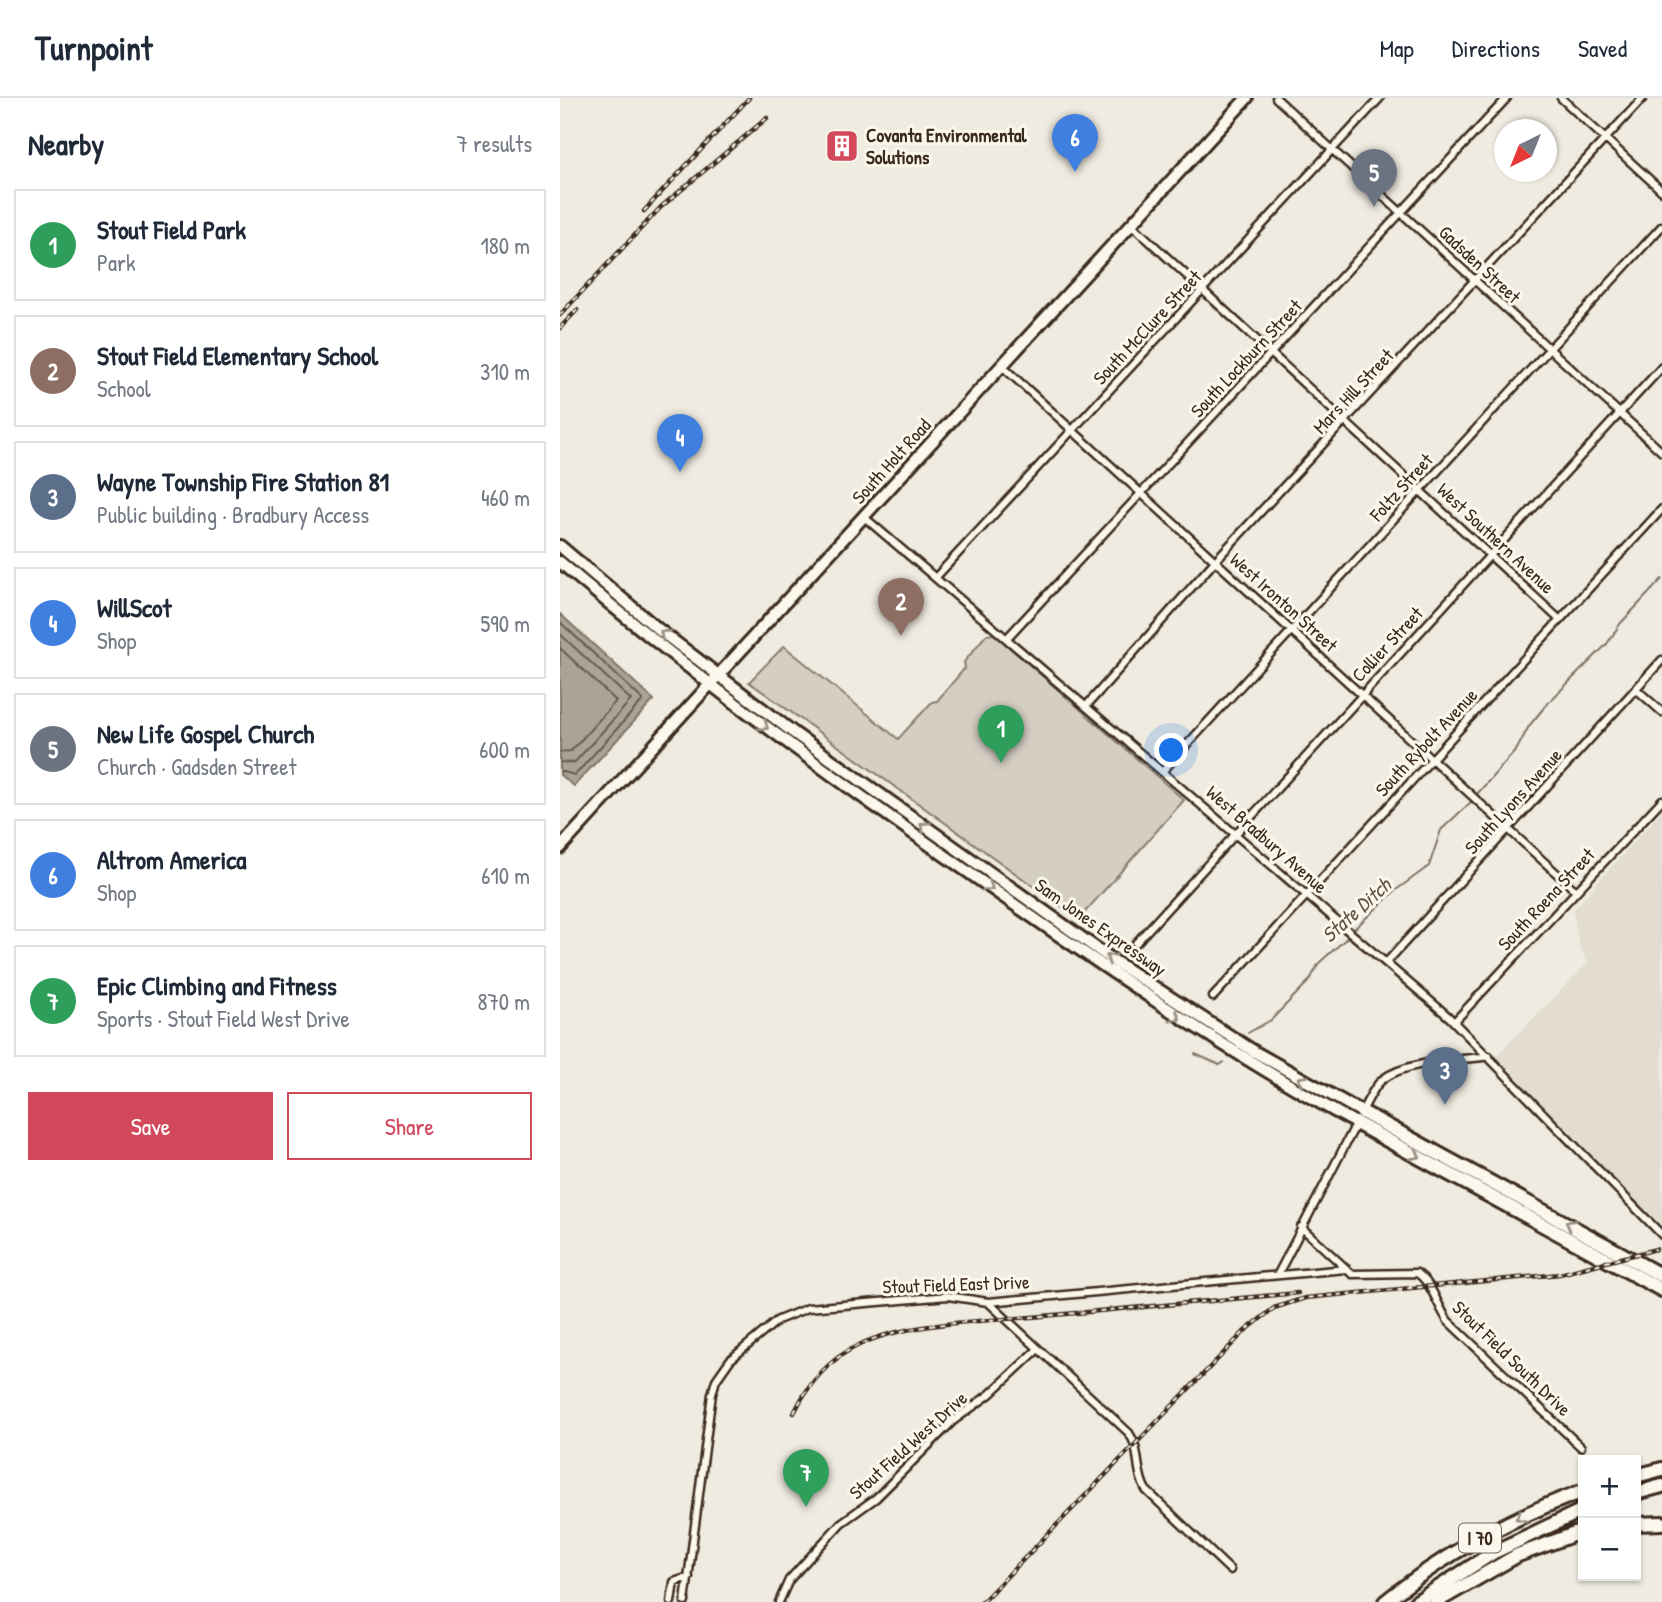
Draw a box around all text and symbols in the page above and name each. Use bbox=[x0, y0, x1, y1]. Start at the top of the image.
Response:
text: Turnpoint bbox=[35, 26, 152, 70]
text: Map bbox=[1380, 32, 1414, 64]
text: Directions bbox=[1452, 32, 1540, 64]
text: Saved bbox=[1578, 32, 1627, 64]
pin: 6 bbox=[1052, 114, 1098, 172]
north arrow bbox=[1494, 119, 1557, 182]
place label: Covanta Environmental Solutions bbox=[866, 122, 1028, 170]
text: Nearby bbox=[28, 124, 104, 164]
building icon: Covanta Environmental Solutions bbox=[823, 127, 861, 165]
text: 7 results bbox=[456, 128, 532, 159]
pin: 5 bbox=[1351, 149, 1397, 207]
text: Stout Field Park bbox=[97, 212, 246, 247]
street label: Gadsden Street bbox=[1433, 219, 1527, 309]
text: 1 bbox=[49, 230, 57, 261]
text: 180 m bbox=[480, 230, 530, 261]
text: Park bbox=[97, 247, 135, 278]
street label: South McClure Street bbox=[1087, 264, 1207, 390]
street label: South Lockburn Street bbox=[1184, 293, 1308, 423]
text: Stout Field Elementary School bbox=[97, 338, 378, 373]
street label: Mars Hill Street bbox=[1307, 342, 1400, 439]
text: 2 bbox=[48, 356, 58, 387]
text: 310 m bbox=[480, 356, 530, 387]
text: School bbox=[97, 373, 151, 404]
street label: South Holt Road bbox=[846, 412, 937, 509]
pin: 4 bbox=[657, 414, 703, 472]
street label: Foltz Street bbox=[1363, 447, 1439, 527]
text: Wayne Township Fire Station 81 bbox=[97, 464, 389, 499]
street label: West Southern Avenue bbox=[1432, 477, 1561, 600]
text: 3 bbox=[48, 482, 58, 513]
text: 460 m bbox=[481, 482, 530, 513]
text: Public building · Bradbury Access bbox=[97, 499, 369, 530]
street label: West Ironton Street bbox=[1224, 547, 1344, 658]
pin: 2 bbox=[878, 578, 924, 636]
text: WillScot bbox=[97, 590, 172, 625]
street label: Collier Street bbox=[1345, 600, 1429, 687]
text: 4 bbox=[49, 608, 57, 639]
text: 590 m bbox=[481, 608, 530, 639]
text: Shop bbox=[97, 625, 136, 656]
one-way arrow bbox=[660, 630, 673, 642]
street label: South Rybolt Avenue bbox=[1369, 682, 1483, 802]
pin: 1 bbox=[978, 705, 1024, 763]
text: New Life Gospel Church bbox=[97, 716, 314, 751]
one-way arrow bbox=[756, 718, 769, 730]
your location bbox=[1154, 733, 1188, 767]
text: 5 bbox=[48, 734, 58, 765]
text: 600 m bbox=[479, 734, 530, 765]
street label: South Lyons Avenue bbox=[1458, 742, 1568, 860]
text: Church · Gadsden Street bbox=[97, 751, 296, 782]
street label: West Bradbury Avenue bbox=[1201, 779, 1333, 899]
one-way arrow bbox=[919, 822, 932, 834]
text: Altrom America bbox=[97, 842, 247, 877]
street label: South Roena Street bbox=[1492, 842, 1601, 956]
text: 6 bbox=[48, 860, 58, 891]
text: 610 m bbox=[481, 860, 530, 891]
water label: State Ditch bbox=[1315, 870, 1398, 949]
street label: Sam Jones Expressway bbox=[1030, 872, 1172, 982]
text: Shop bbox=[97, 877, 136, 908]
one-way arrow bbox=[981, 879, 994, 891]
one-way arrow bbox=[1105, 953, 1118, 966]
text: Epic Climbing and Fitness bbox=[97, 968, 337, 1003]
text: 7 bbox=[47, 986, 59, 1017]
text: 870 m bbox=[477, 986, 530, 1017]
text: Sports · Stout Field West Drive bbox=[97, 1003, 350, 1034]
one-way arrow bbox=[1168, 1008, 1181, 1021]
pin: 3 bbox=[1422, 1047, 1468, 1105]
one-way arrow bbox=[1296, 1075, 1309, 1088]
button: Save bbox=[28, 1092, 273, 1160]
button: Share bbox=[287, 1092, 532, 1160]
one-way arrow bbox=[1409, 1147, 1421, 1160]
one-way arrow bbox=[1564, 1219, 1577, 1232]
street label: Stout Field East Drive bbox=[882, 1268, 1030, 1300]
street label: Stout Field South Drive bbox=[1447, 1295, 1577, 1422]
street label: Stout Field West Drive bbox=[843, 1385, 973, 1505]
pin: 7 bbox=[783, 1449, 829, 1507]
map controls bbox=[1578, 1455, 1641, 1581]
button: + bbox=[1578, 1455, 1641, 1518]
one-way arrow bbox=[1515, 1509, 1527, 1523]
button: − bbox=[1578, 1518, 1641, 1581]
road number: I 70 bbox=[1459, 1524, 1501, 1553]

